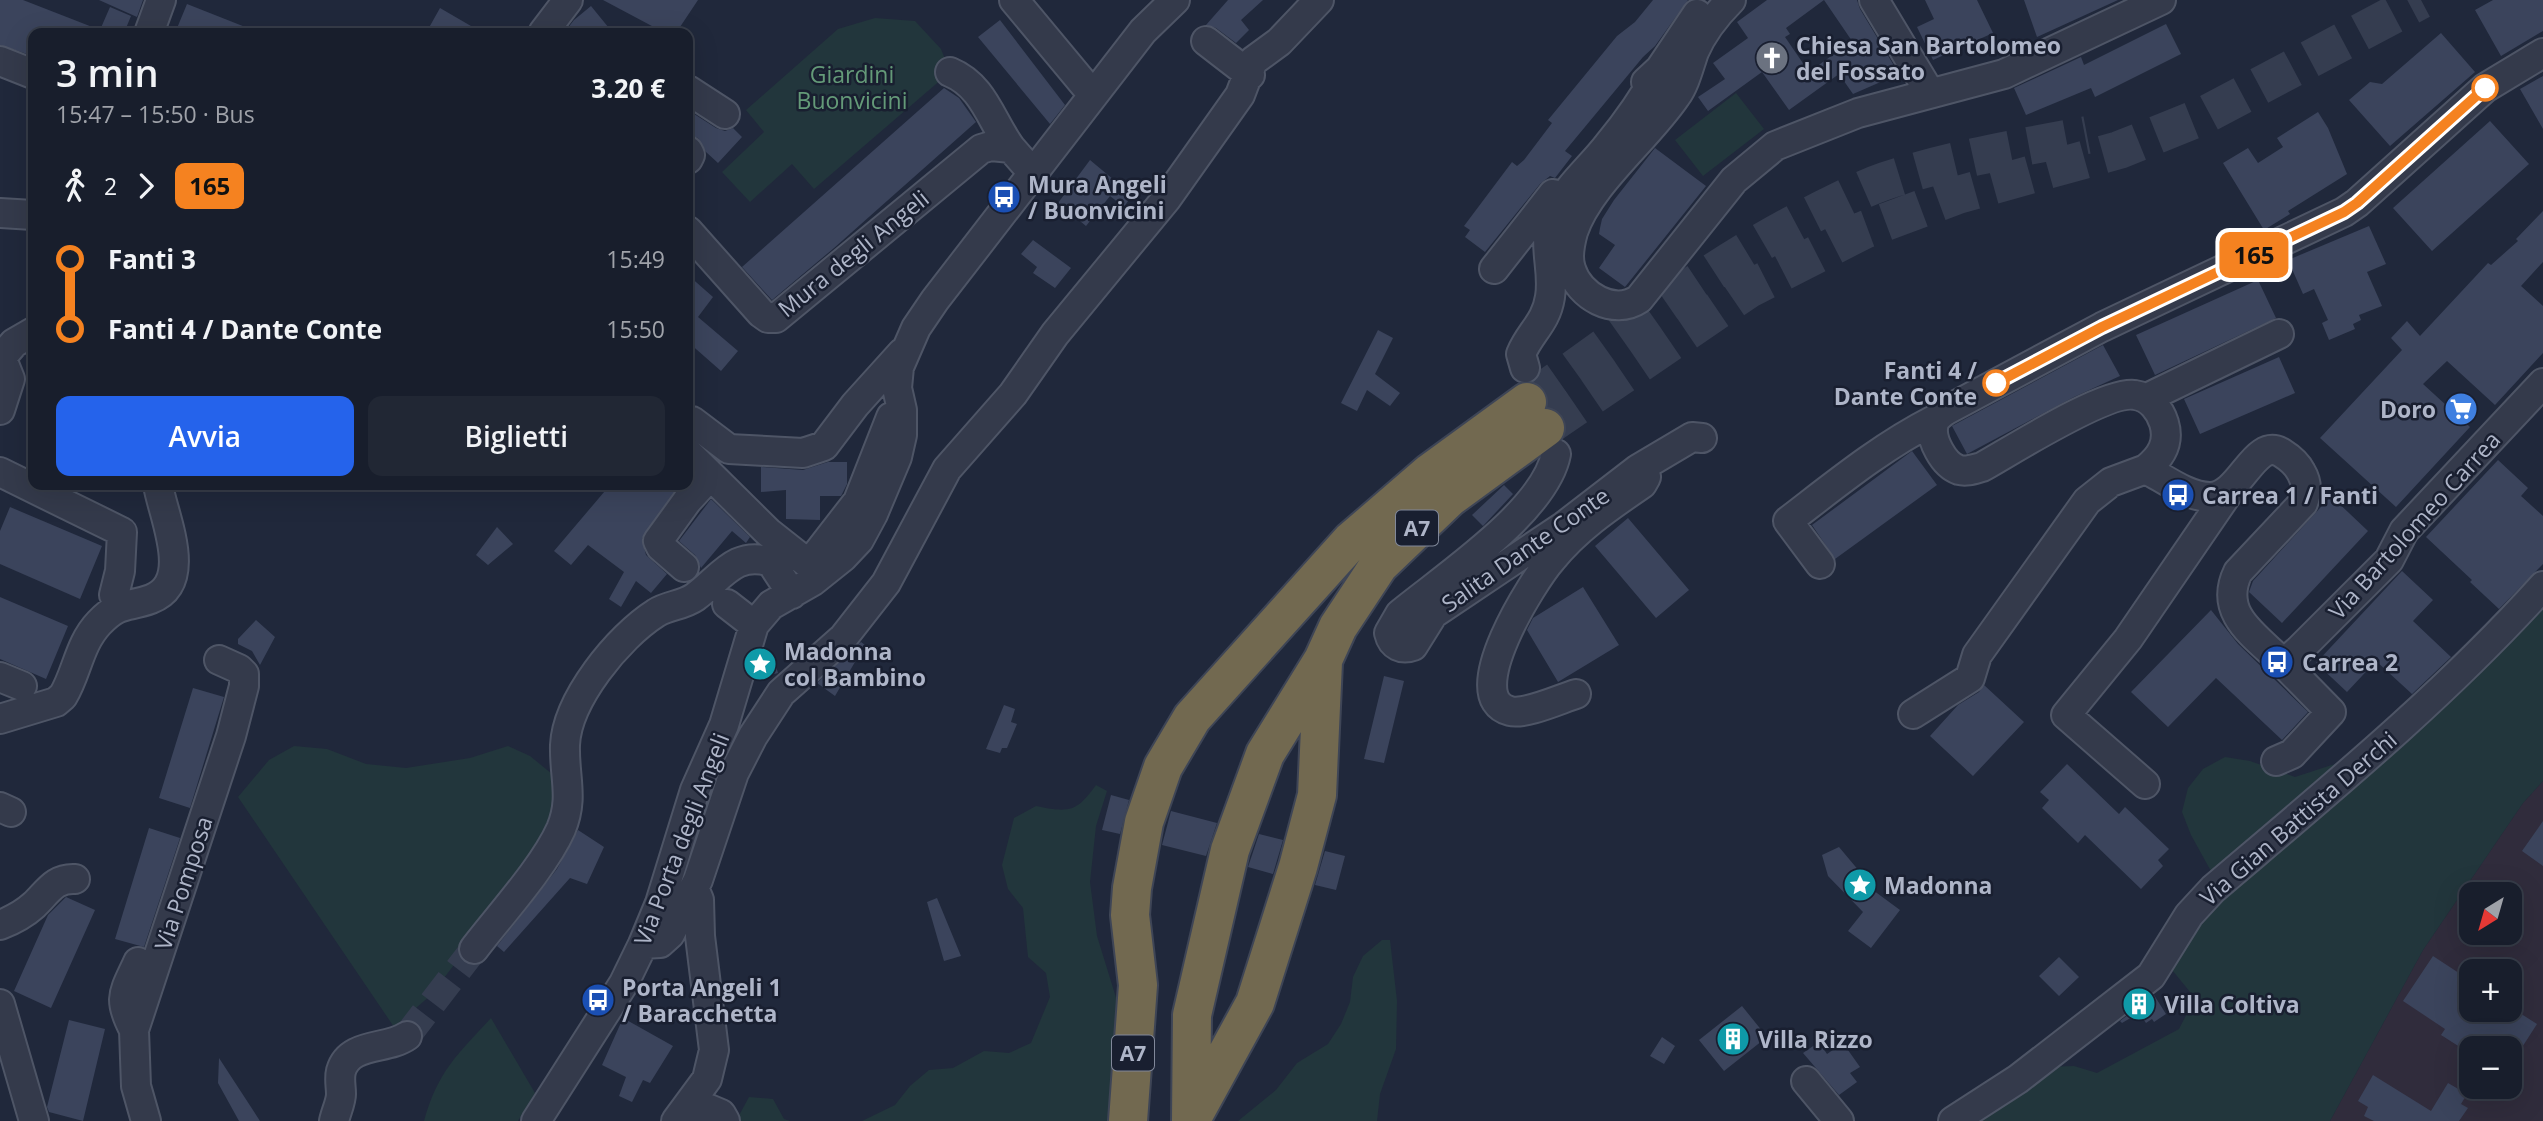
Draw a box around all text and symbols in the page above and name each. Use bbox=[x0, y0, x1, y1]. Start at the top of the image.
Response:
place label: Chiesa San Bartolomeo del Fossato bbox=[1796, 29, 2061, 87]
church icon: Chiesa San Bartolomeo del Fossato bbox=[1753, 39, 1791, 77]
text: 3 min bbox=[56, 46, 159, 98]
park label: Giardini Buonvicini bbox=[797, 58, 907, 116]
text: 3.20 € bbox=[591, 70, 665, 106]
unlabelled marker bbox=[2472, 75, 2498, 101]
text: 15:47 – 15:50 · Bus bbox=[56, 98, 255, 130]
icon: walk bbox=[56, 167, 94, 205]
icon: forward bbox=[127, 167, 165, 205]
place label: Mura Angeli / Buonvicini bbox=[1028, 168, 1167, 226]
text: 165 bbox=[189, 169, 230, 202]
text: 2 bbox=[104, 170, 117, 202]
bus stop icon: Mura Angeli / Buonvicini bbox=[985, 178, 1023, 216]
street label: Mura degli Angeli bbox=[771, 182, 935, 324]
line badge: 165 bbox=[2214, 232, 2294, 278]
text: 165 bbox=[2233, 238, 2275, 271]
text: Fanti 3 bbox=[108, 241, 196, 277]
text: 15:49 bbox=[606, 243, 665, 275]
text: Fanti 4 / Dante Conte bbox=[108, 311, 382, 347]
text: 15:50 bbox=[606, 313, 665, 345]
place label: Fanti 4 / Dante Conte bbox=[1834, 354, 1977, 412]
marker: Fanti 4 / Dante Conte bbox=[1983, 370, 2009, 396]
supermarket icon: Doro bbox=[2442, 390, 2480, 428]
place label: Doro bbox=[2380, 393, 2436, 425]
button: Avvia bbox=[56, 396, 354, 476]
button: Biglietti bbox=[368, 396, 665, 476]
street label: Via Bartolomeo Carrea bbox=[2321, 424, 2507, 626]
bus stop icon: Carrea 1 / Fanti bbox=[2159, 476, 2197, 514]
street label: Salita Dante Conte bbox=[1435, 479, 1615, 619]
place label: Carrea 1 / Fanti bbox=[2202, 479, 2378, 511]
road number: A7 bbox=[1396, 510, 1438, 546]
place label: Madonna col Bambino bbox=[784, 635, 926, 693]
bus stop icon: Carrea 2 bbox=[2258, 643, 2296, 681]
place icon: Madonna col Bambino bbox=[741, 645, 779, 683]
place label: Carrea 2 bbox=[2302, 646, 2398, 678]
street label: Via Gian Battista Derchi bbox=[2193, 723, 2403, 913]
street label: Via Porta degli Angeli bbox=[626, 728, 736, 950]
street label: Via Pomposa bbox=[146, 812, 220, 954]
place icon: Madonna bbox=[1841, 866, 1879, 904]
place label: Madonna bbox=[1884, 869, 1993, 901]
north arrow bbox=[2459, 882, 2522, 945]
map controls bbox=[2459, 882, 2522, 1099]
button: + bbox=[2459, 959, 2522, 1022]
place label: Porta Angeli 1 / Baracchetta bbox=[622, 971, 782, 1029]
bus stop icon: Porta Angeli 1 / Baracchetta bbox=[579, 981, 617, 1019]
building icon: Villa Coltiva bbox=[2120, 985, 2158, 1023]
place label: Villa Coltiva bbox=[2164, 988, 2300, 1020]
building icon: Villa Rizzo bbox=[1714, 1020, 1752, 1058]
place label: Villa Rizzo bbox=[1758, 1023, 1873, 1055]
road number: A7 bbox=[1112, 1036, 1154, 1070]
button: − bbox=[2459, 1036, 2522, 1099]

